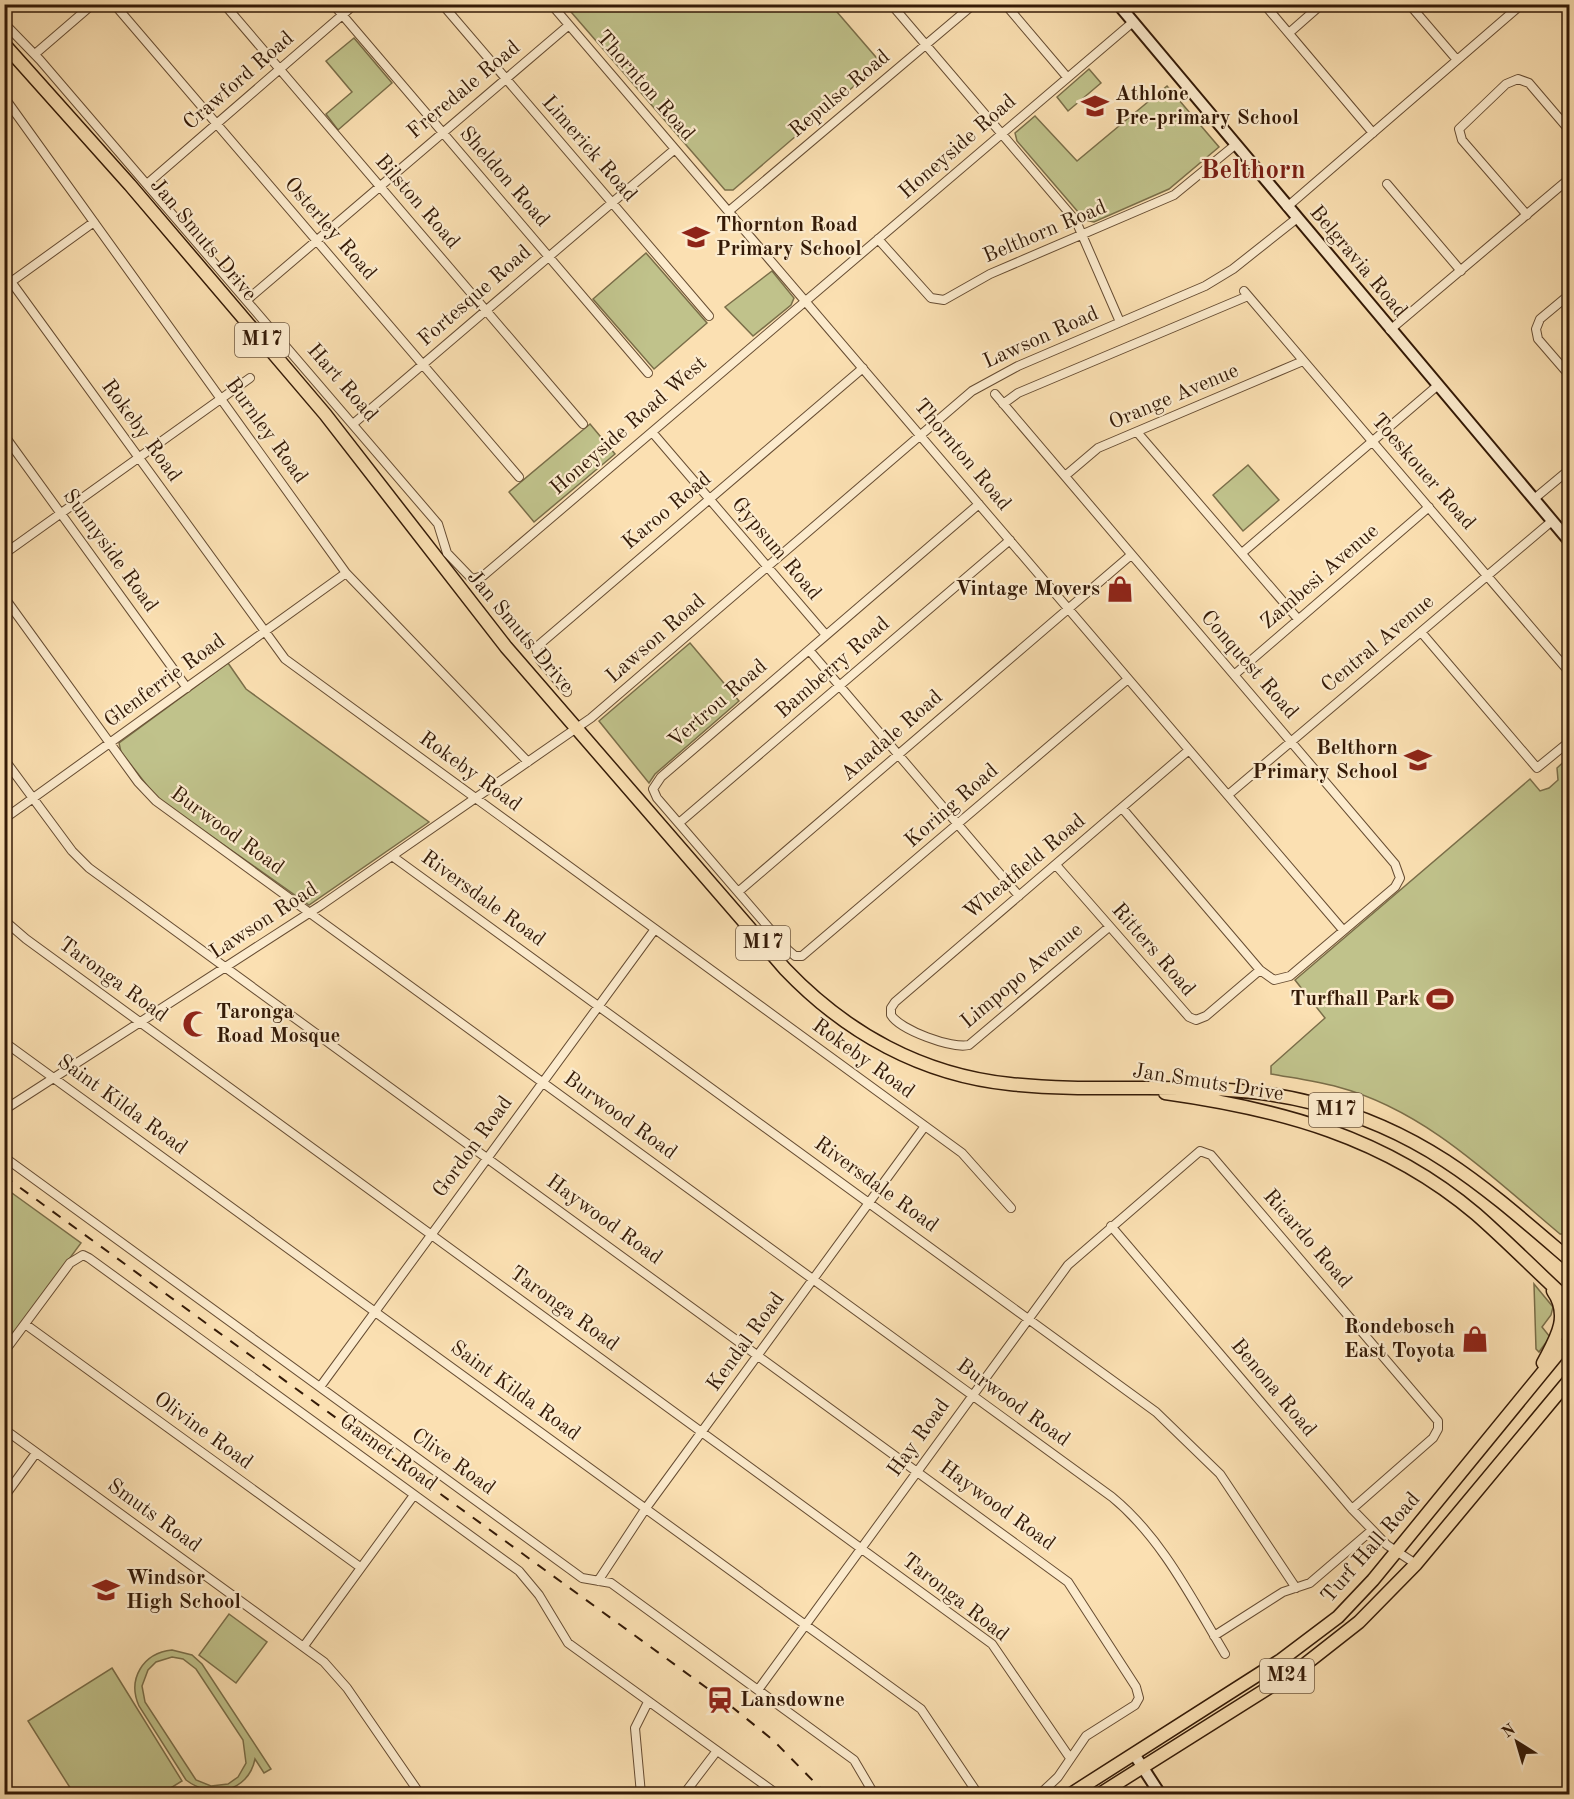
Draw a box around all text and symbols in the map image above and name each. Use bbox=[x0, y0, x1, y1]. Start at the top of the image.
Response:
street label: Thornton Road bbox=[592, 27, 698, 145]
street label: Crawford Road bbox=[180, 28, 298, 134]
street label: Freredale Road bbox=[404, 37, 524, 143]
street label: Repulse Road bbox=[786, 46, 894, 142]
place label: Athlone Pre-primary School bbox=[1115, 84, 1299, 129]
street label: Honeyside Road bbox=[896, 91, 1020, 203]
school or university icon: Athlone Pre-primary School bbox=[1080, 91, 1110, 121]
street label: Limerick Road bbox=[537, 92, 641, 206]
street label: Sheldon Road bbox=[455, 123, 553, 231]
street label: Bilston Road bbox=[371, 151, 463, 253]
district label: Belthorn bbox=[1200, 157, 1306, 184]
street label: Osterley Road bbox=[280, 174, 380, 284]
street label: Jan Smuts Drive bbox=[146, 175, 260, 305]
street label: Belthorn Road bbox=[980, 197, 1110, 267]
street label: Belgravia Road bbox=[1305, 202, 1411, 322]
place label: Thornton Road Primary School bbox=[716, 215, 862, 260]
school or university icon: Thornton Road Primary School bbox=[681, 222, 711, 252]
street label: Fortesque Road bbox=[415, 241, 535, 350]
street label: Lawson Road bbox=[980, 303, 1102, 373]
road number: M17 bbox=[235, 323, 289, 357]
street label: Hart Road bbox=[303, 340, 381, 426]
street label: Honeyside Road West bbox=[547, 353, 711, 499]
street label: Orange Avenue bbox=[1106, 360, 1242, 434]
street label: Burnley Road bbox=[221, 374, 311, 488]
street label: Rokeby Road bbox=[97, 376, 185, 486]
street label: Thornton Road bbox=[909, 395, 1015, 515]
street label: Toeskouer Road bbox=[1367, 410, 1479, 534]
street label: Karoo Road bbox=[619, 468, 715, 554]
street label: Sunnyside Road bbox=[59, 486, 161, 616]
street label: Gypsum Road bbox=[727, 494, 825, 604]
street label: Zambesi Avenue bbox=[1257, 520, 1383, 634]
street label: Jan Smuts Drive bbox=[463, 567, 577, 697]
shop icon: Vintage Movers bbox=[1105, 574, 1135, 604]
place label: Vintage Movers bbox=[956, 579, 1100, 600]
street label: Lawson Road bbox=[602, 590, 710, 688]
street label: Central Avenue bbox=[1318, 591, 1438, 697]
street label: Conquest Road bbox=[1196, 607, 1302, 723]
street label: Bamberry Road bbox=[772, 613, 894, 723]
street label: Glenferrie Road bbox=[101, 630, 229, 732]
street label: Vertrou Road bbox=[665, 656, 771, 752]
street label: Anadale Road bbox=[837, 686, 947, 786]
street label: Rokeby Road bbox=[415, 728, 525, 816]
place label: Belthorn Primary School bbox=[1252, 738, 1398, 783]
school or university icon: Belthorn Primary School bbox=[1403, 745, 1433, 775]
street label: Koring Road bbox=[901, 760, 1003, 852]
street label: Burwood Road bbox=[167, 783, 287, 879]
street label: Wheatfield Road bbox=[960, 810, 1090, 924]
street label: Riversdale Road bbox=[417, 847, 549, 951]
street label: Lawson Road bbox=[206, 878, 322, 964]
street label: Ritters Road bbox=[1107, 900, 1199, 1000]
street label: Limpopo Avenue bbox=[957, 919, 1087, 1033]
road number: M17 bbox=[736, 926, 790, 960]
street label: Taronga Road bbox=[55, 934, 171, 1026]
sports icon: Turfhall Park bbox=[1425, 984, 1455, 1014]
place label: Turfhall Park bbox=[1290, 989, 1420, 1010]
place label: Taronga Road Mosque bbox=[216, 1002, 341, 1047]
mosque icon: Taronga Road Mosque bbox=[181, 1009, 211, 1039]
street label: Rokeby Road bbox=[808, 1015, 918, 1103]
street label: Saint Kilda Road bbox=[53, 1051, 191, 1159]
street label: Jan Smuts Drive bbox=[1131, 1061, 1285, 1105]
street label: Burwood Road bbox=[560, 1068, 680, 1164]
street label: Gordon Road bbox=[429, 1092, 517, 1202]
road number: M17 bbox=[1309, 1093, 1363, 1127]
street label: Riversdale Road bbox=[810, 1133, 942, 1237]
street label: Haywood Road bbox=[542, 1171, 666, 1269]
street label: Ricardo Road bbox=[1259, 1186, 1355, 1292]
street label: Taronga Road bbox=[506, 1263, 622, 1355]
street label: Kendal Road bbox=[703, 1289, 789, 1395]
place label: Rondebosch East Toyota bbox=[1344, 1317, 1455, 1362]
shop icon: Rondebosch East Toyota bbox=[1460, 1324, 1490, 1354]
street label: Benona Road bbox=[1226, 1335, 1320, 1441]
street label: Saint Kilda Road bbox=[446, 1337, 584, 1445]
street label: Burwood Road bbox=[953, 1355, 1073, 1451]
street label: Olivine Road bbox=[150, 1388, 256, 1474]
street label: Hay Road bbox=[884, 1395, 954, 1481]
street label: Garnet Road bbox=[335, 1411, 441, 1495]
street label: Clive Road bbox=[407, 1425, 499, 1499]
street label: Haywood Road bbox=[935, 1457, 1059, 1555]
street label: Smuts Road bbox=[103, 1475, 205, 1557]
street label: Turf Hall Road bbox=[1318, 1489, 1424, 1607]
street label: Taronga Road bbox=[898, 1550, 1012, 1646]
place label: Windsor High School bbox=[126, 1568, 241, 1613]
school or university icon: Windsor High School bbox=[91, 1575, 121, 1605]
road number: M24 bbox=[1260, 1659, 1314, 1693]
station icon: Lansdowne bbox=[705, 1685, 735, 1715]
place label: Lansdowne bbox=[740, 1690, 845, 1711]
north arrow bbox=[1487, 1712, 1547, 1772]
text: N bbox=[1499, 1721, 1519, 1742]

